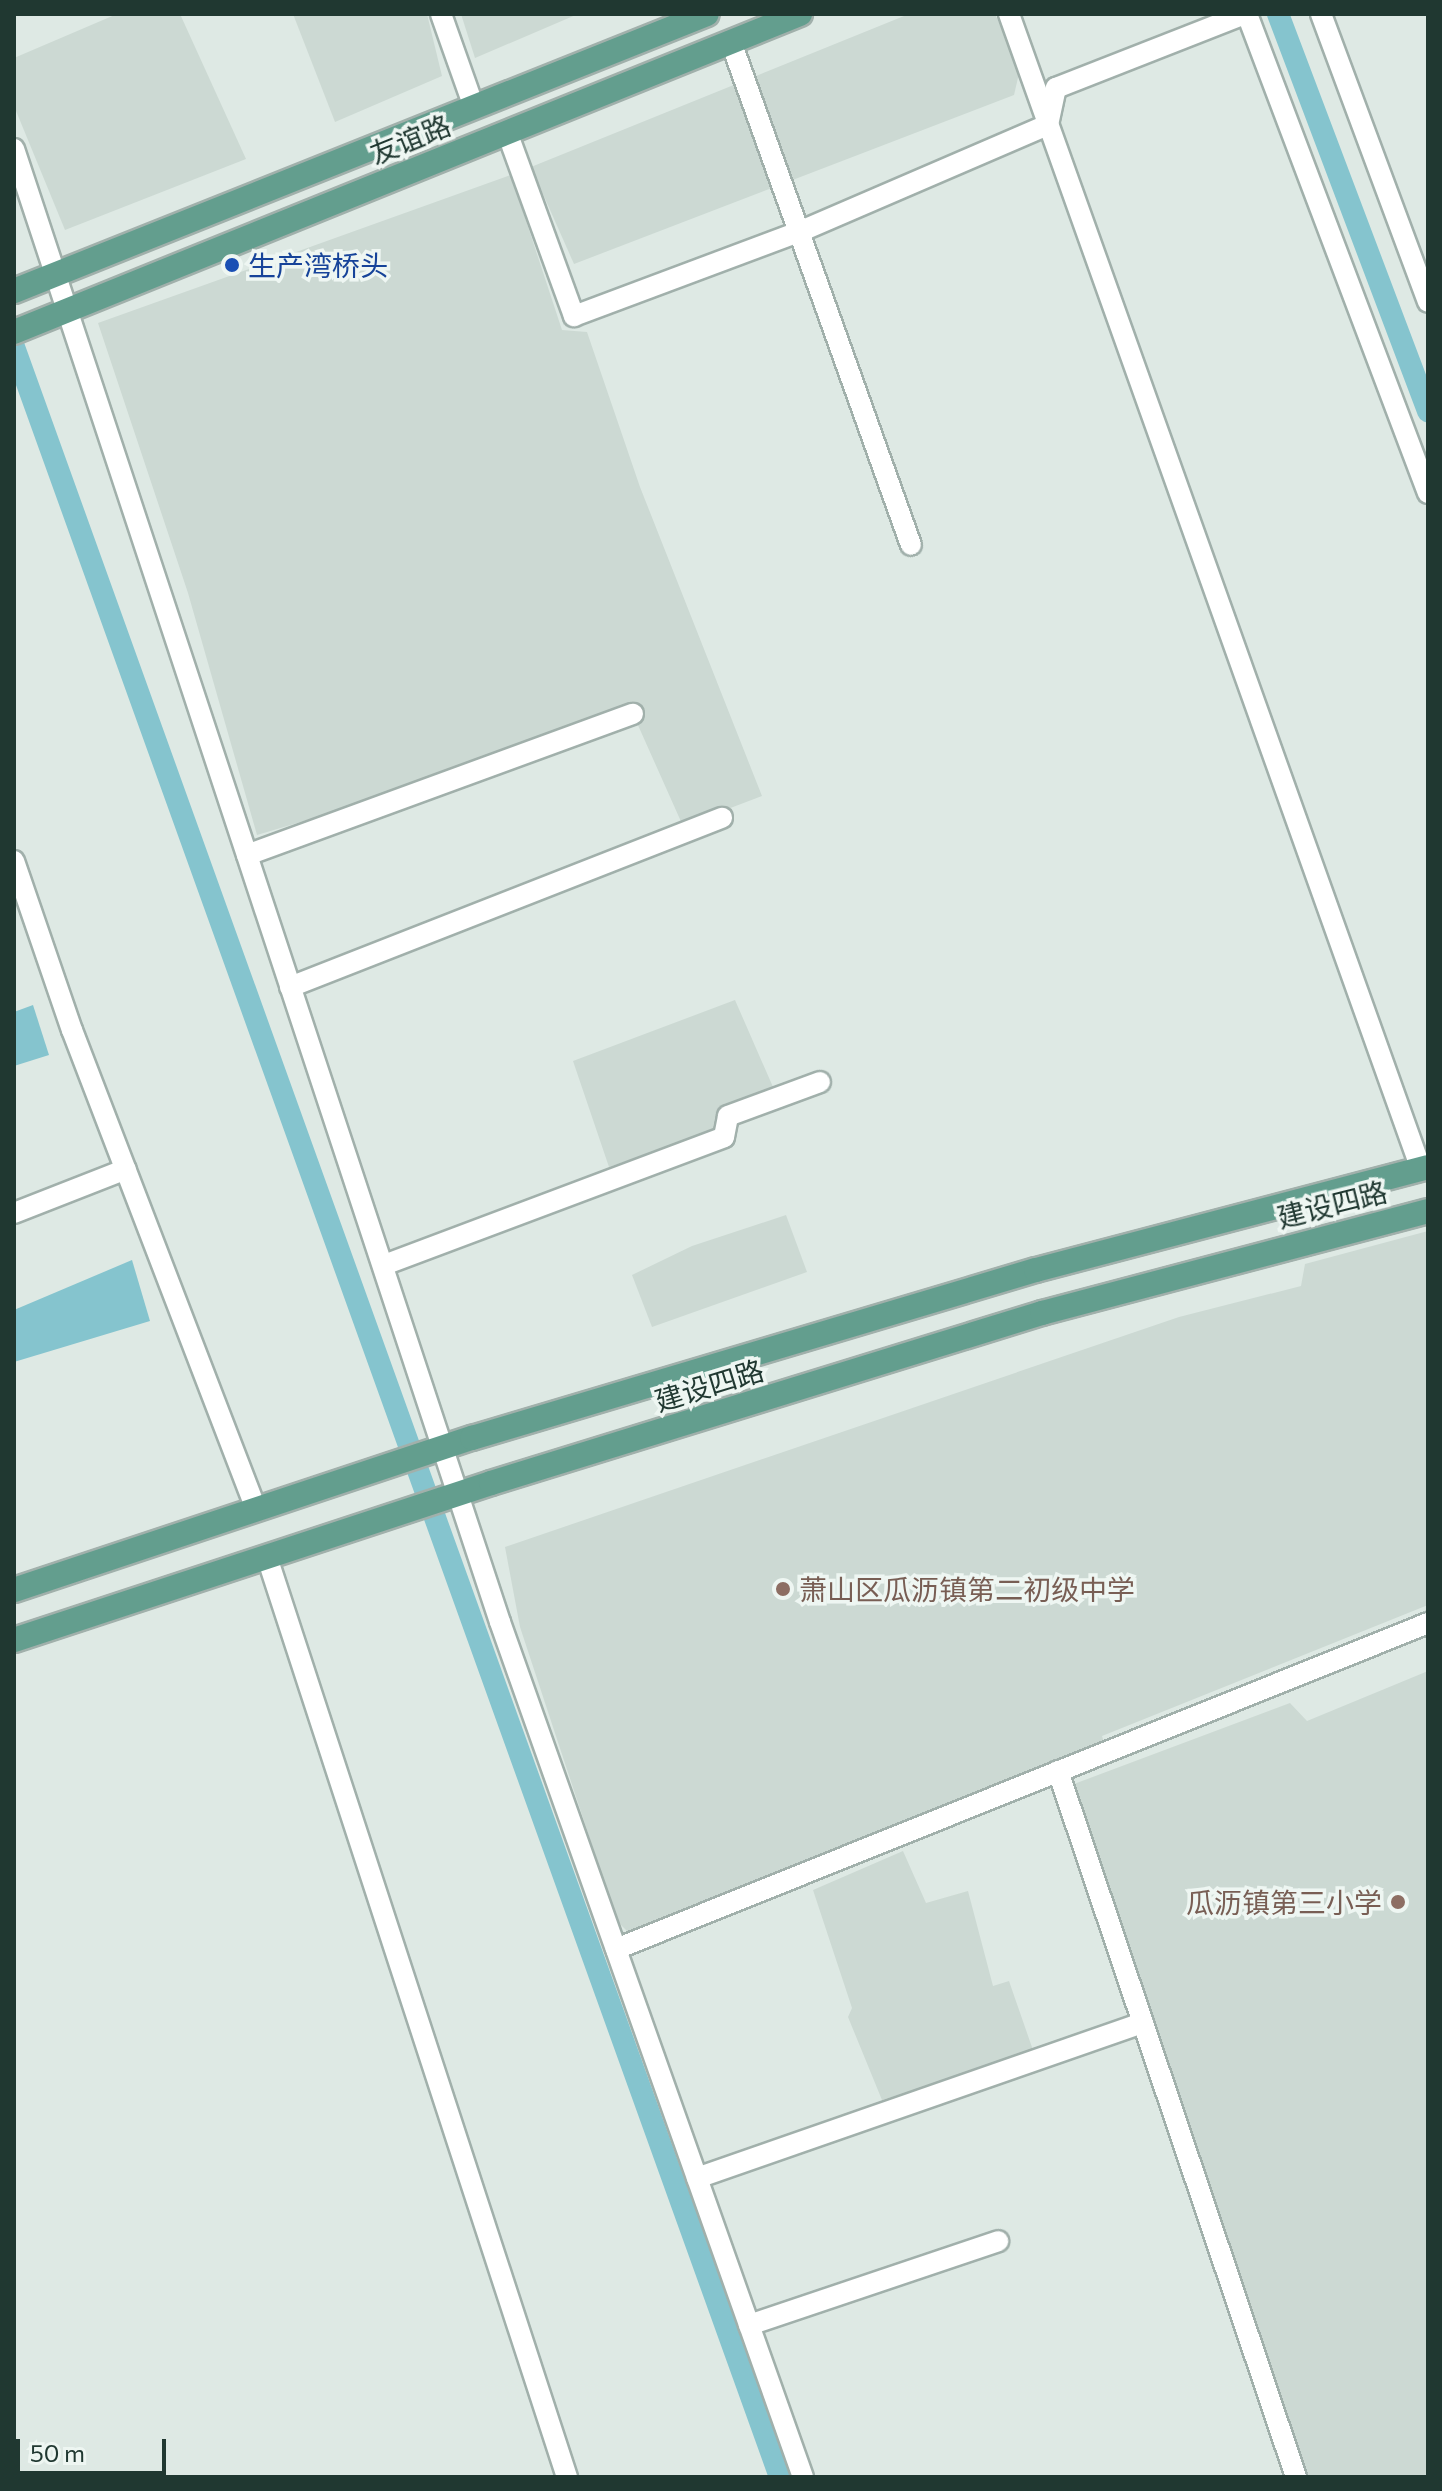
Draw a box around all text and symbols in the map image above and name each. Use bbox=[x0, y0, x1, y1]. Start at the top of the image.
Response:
street label: 友谊路 bbox=[365, 108, 455, 170]
place label: 生产湾桥头 bbox=[248, 248, 388, 282]
marker: 生产湾桥头 bbox=[223, 256, 241, 274]
street label: 建设四路 bbox=[1274, 1174, 1390, 1234]
street label: 建设四路 bbox=[651, 1353, 767, 1417]
place label: 萧山区瓜沥镇第二初级中学 bbox=[799, 1572, 1135, 1606]
marker: 萧山区瓜沥镇第二初级中学 bbox=[774, 1580, 792, 1598]
place label: 瓜沥镇第三小学 bbox=[1186, 1885, 1382, 1919]
marker: 瓜沥镇第三小学 bbox=[1389, 1893, 1407, 1911]
scale bar bbox=[20, 2423, 170, 2473]
text: 50 m bbox=[30, 2438, 85, 2467]

